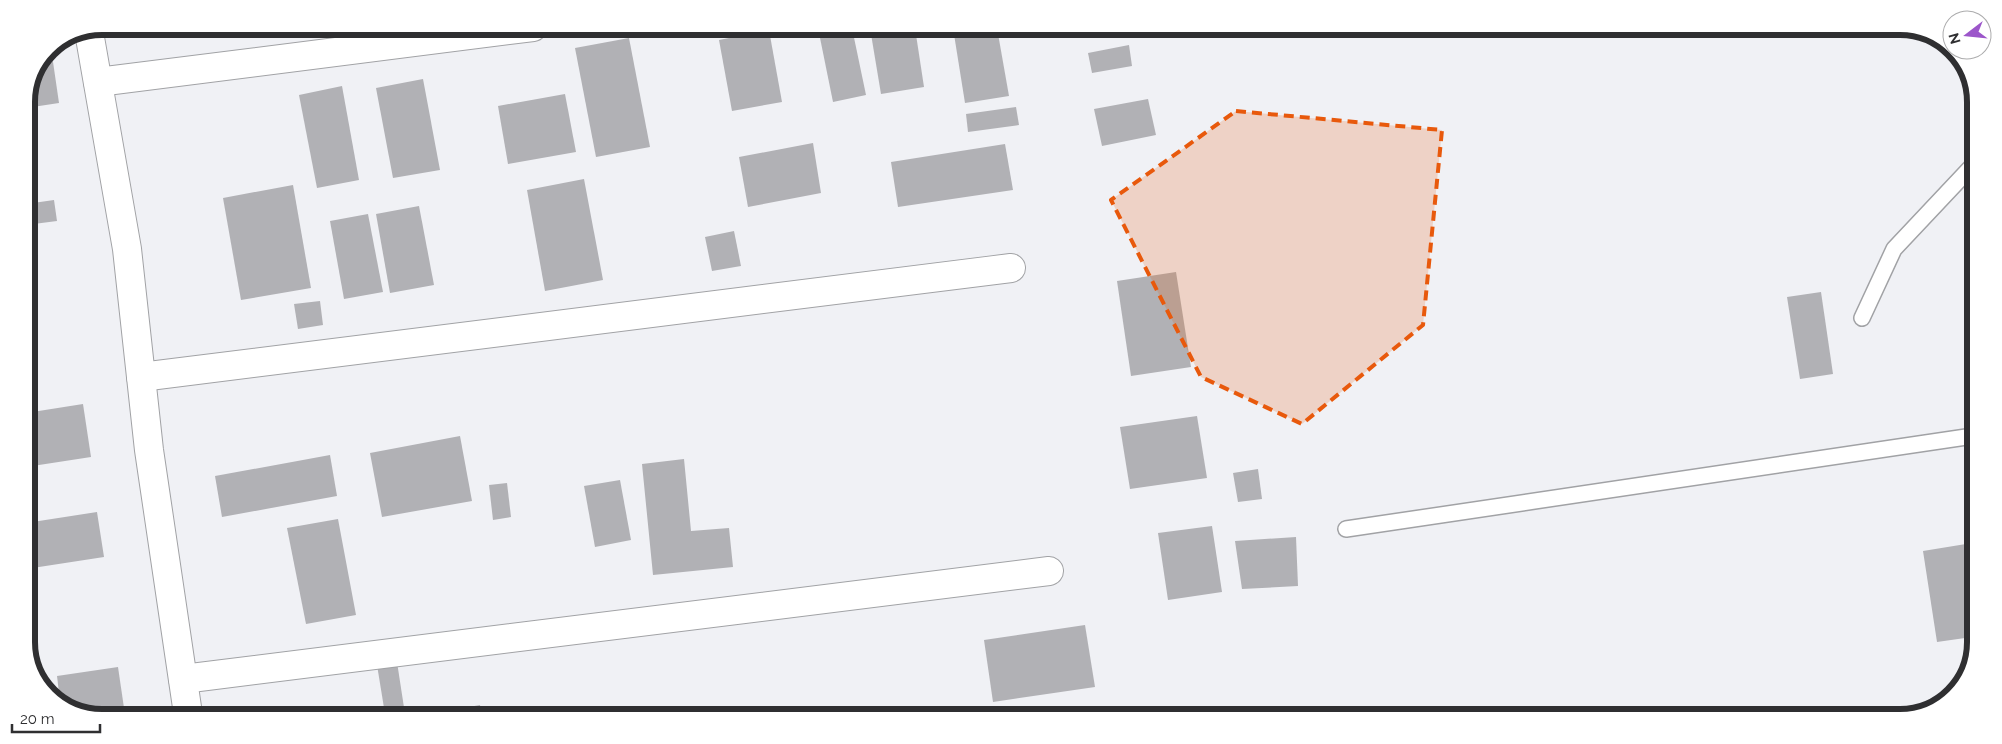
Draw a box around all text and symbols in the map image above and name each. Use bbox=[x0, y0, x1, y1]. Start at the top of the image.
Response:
north arrow bbox=[1942, 10, 1992, 60]
text: N bbox=[1945, 31, 1964, 46]
scale bar bbox=[12, 702, 100, 734]
text: 20 m bbox=[20, 710, 55, 728]

